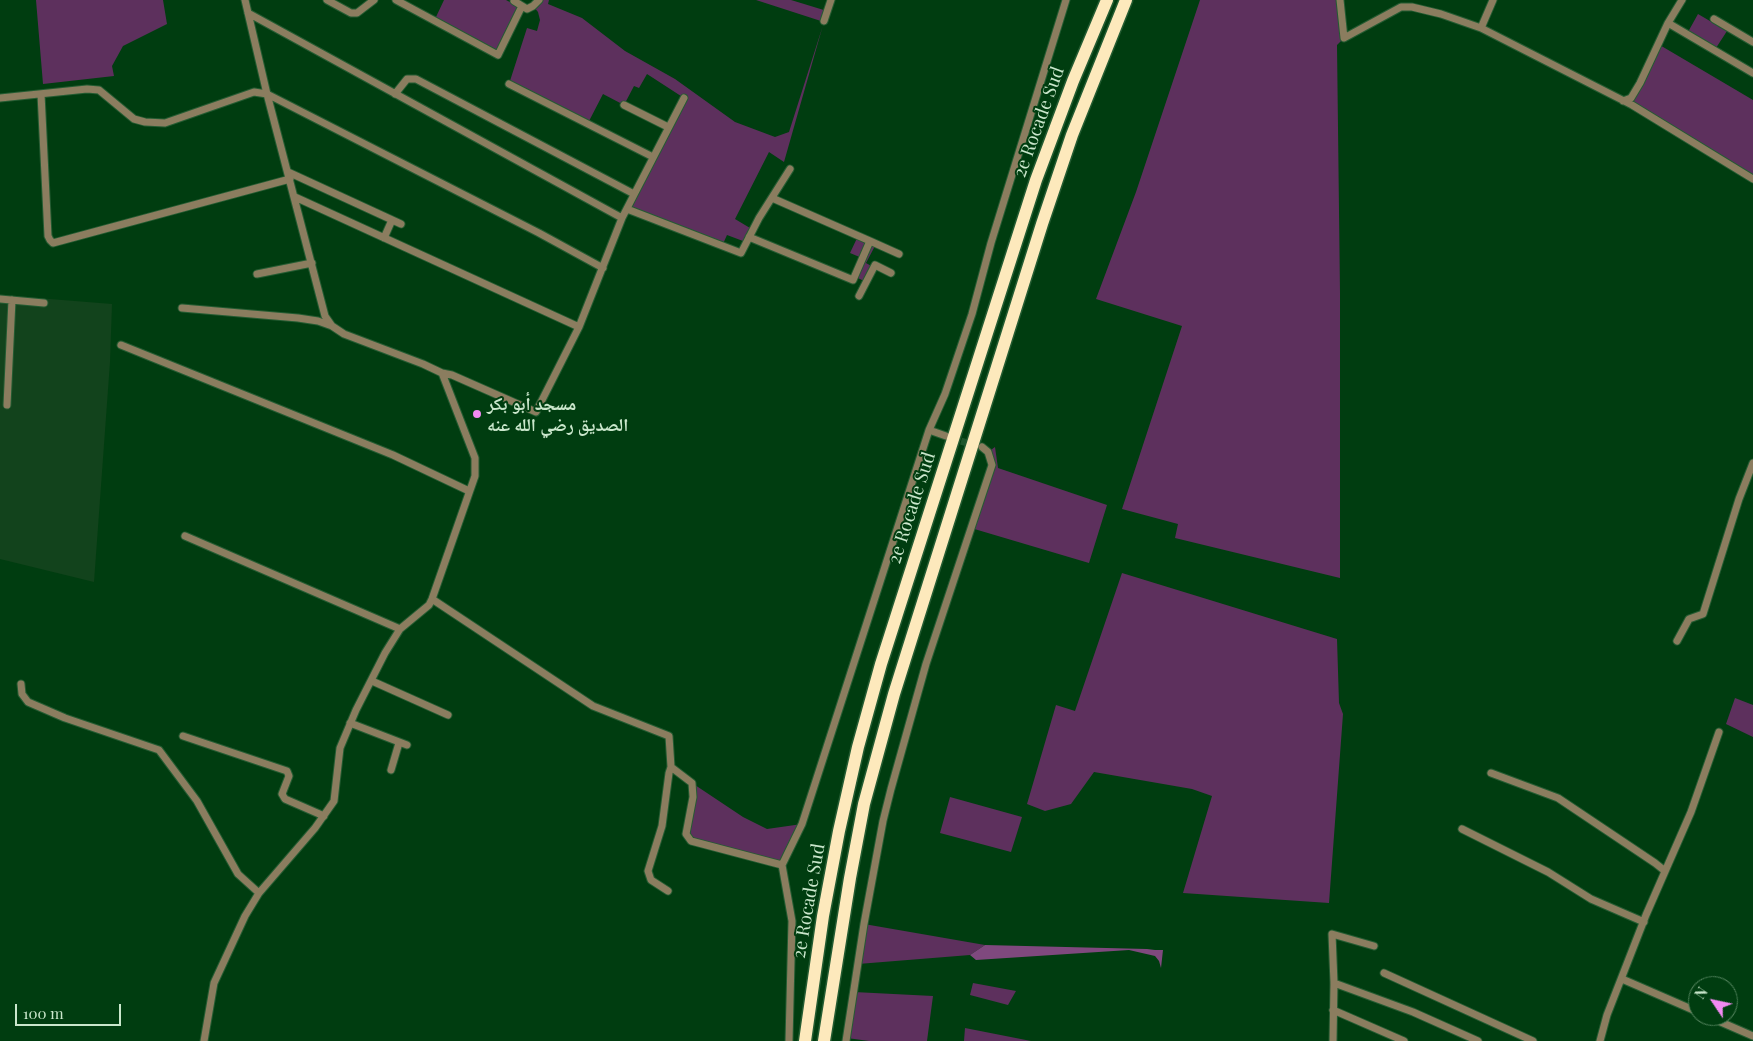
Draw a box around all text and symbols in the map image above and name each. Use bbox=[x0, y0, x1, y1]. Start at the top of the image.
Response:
street label: 2e Rocade Sud bbox=[1009, 64, 1069, 180]
place label: مسجد أبو بكر الصديق رضي الله عنه bbox=[487, 393, 628, 436]
marker: مسجد أبو بكر الصديق رضي الله عنه bbox=[471, 408, 483, 420]
street label: 2e Rocade Sud bbox=[884, 449, 940, 567]
street label: 2e Rocade Sud bbox=[788, 842, 830, 960]
north arrow bbox=[1688, 976, 1738, 1026]
text: N bbox=[1690, 983, 1712, 1002]
scale bar bbox=[18, 994, 124, 1026]
text: 100 m bbox=[23, 1003, 64, 1023]

